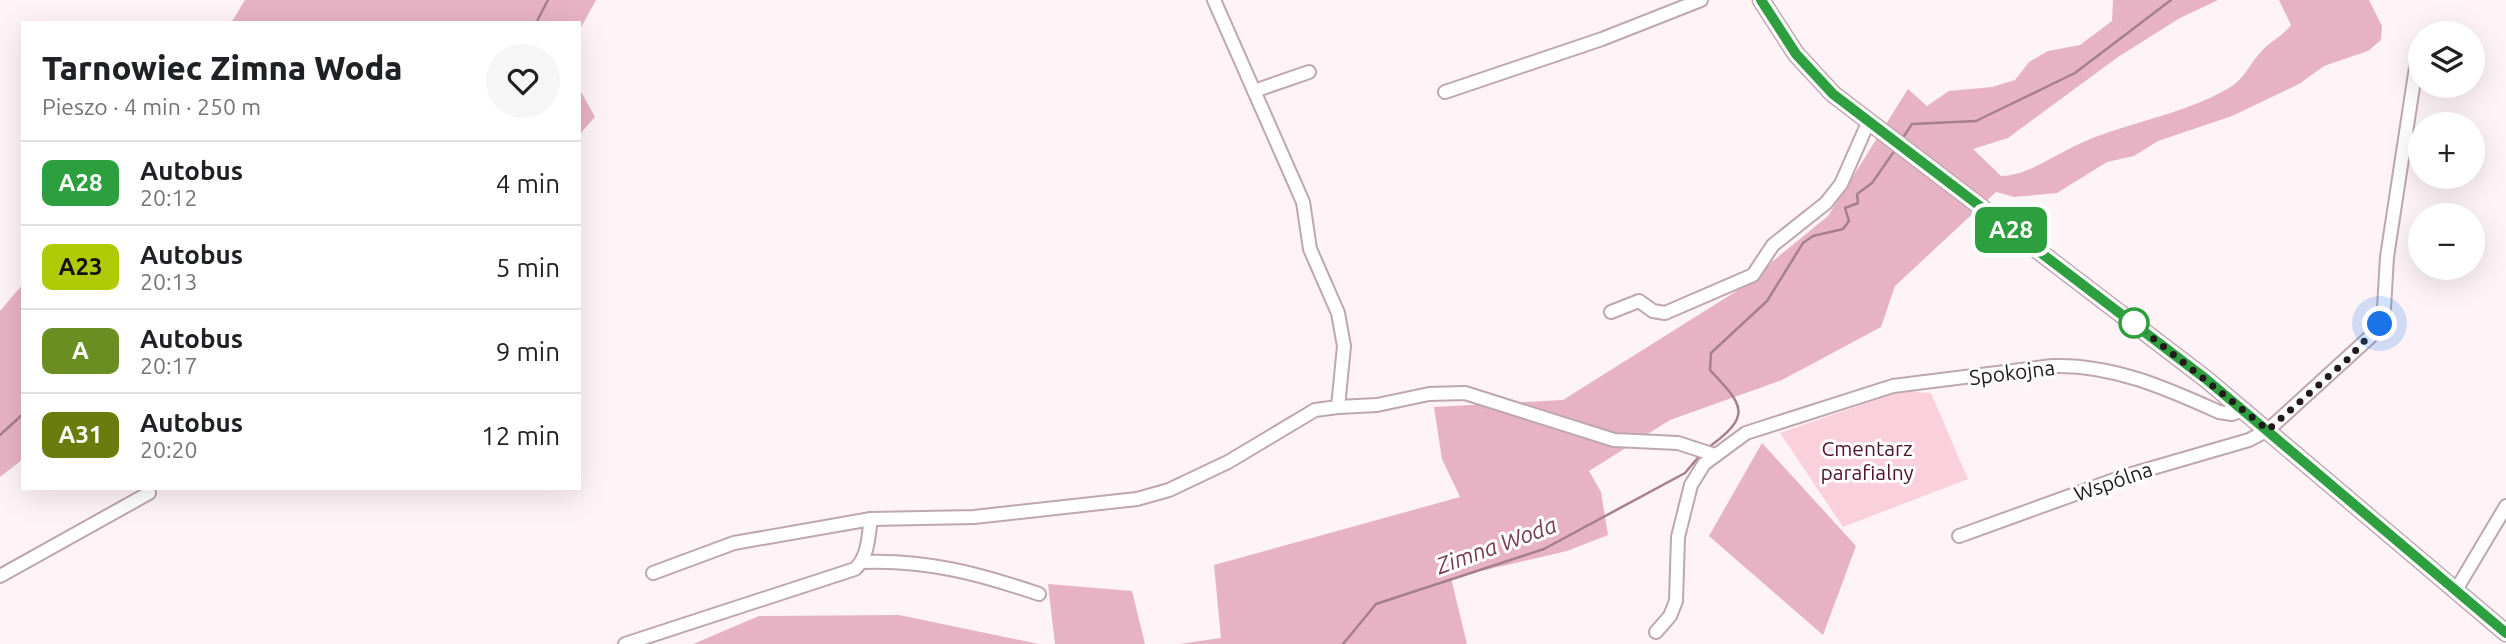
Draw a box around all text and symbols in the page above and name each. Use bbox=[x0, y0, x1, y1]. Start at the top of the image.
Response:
map controls bbox=[2408, 21, 2485, 280]
button: layers bbox=[2408, 21, 2485, 98]
button: heart bbox=[486, 44, 560, 118]
text: Tarnowiec Zimna Woda bbox=[42, 49, 403, 86]
text: Pieszo · 4 min · 250 m bbox=[42, 94, 261, 119]
button: + bbox=[2408, 112, 2485, 189]
text: Autobus bbox=[140, 156, 243, 185]
text: A28 bbox=[59, 169, 102, 196]
text: 4 min bbox=[496, 169, 560, 198]
text: 20:12 bbox=[140, 185, 198, 210]
button: − bbox=[2408, 203, 2485, 280]
line badge: A28 bbox=[1971, 207, 2051, 253]
text: A28 bbox=[1989, 216, 2033, 243]
text: Autobus bbox=[140, 240, 243, 269]
text: A23 bbox=[59, 253, 102, 280]
text: 5 min bbox=[496, 253, 560, 282]
text: 20:13 bbox=[140, 269, 198, 294]
your location bbox=[2362, 306, 2397, 341]
unlabelled marker bbox=[2119, 308, 2149, 338]
text: Autobus bbox=[140, 324, 243, 353]
text: A bbox=[72, 337, 89, 364]
text: 9 min bbox=[496, 337, 560, 366]
text: 20:17 bbox=[140, 353, 198, 378]
street label: Spokojna bbox=[1968, 355, 2056, 389]
text: Autobus bbox=[140, 408, 243, 437]
text: A31 bbox=[59, 421, 102, 448]
text: 12 min bbox=[481, 421, 560, 450]
park label: Cmentarz parafialny bbox=[1820, 436, 1914, 484]
text: 20:20 bbox=[140, 437, 198, 462]
street label: Wspólna bbox=[2071, 456, 2155, 506]
water label: Zimna Woda bbox=[1431, 512, 1560, 579]

